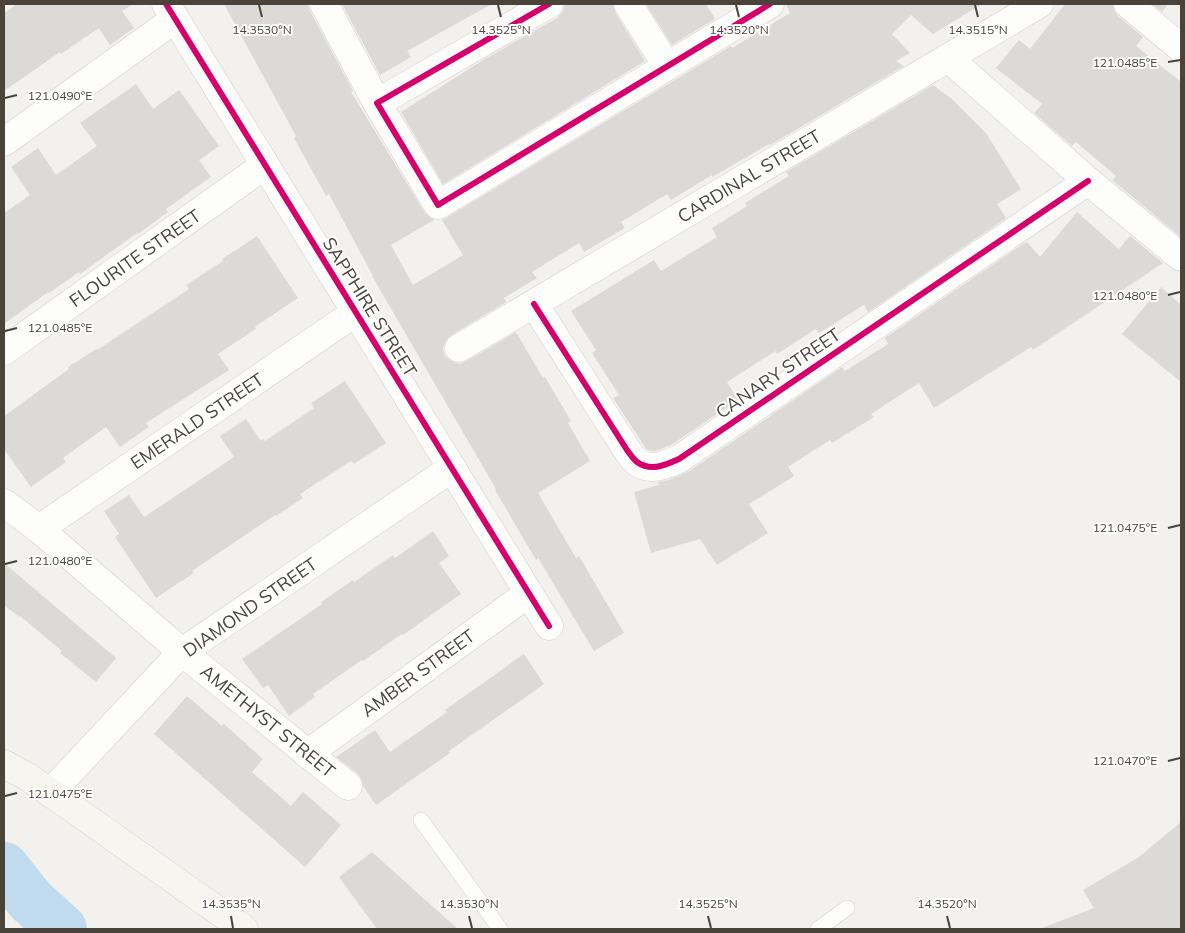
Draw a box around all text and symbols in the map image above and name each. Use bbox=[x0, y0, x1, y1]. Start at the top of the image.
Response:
text: 14.3530°N bbox=[232, 22, 292, 37]
text: 14.3525°N bbox=[471, 22, 531, 37]
text: 14.3520°N bbox=[709, 22, 769, 37]
text: 14.3515°N bbox=[948, 22, 1008, 37]
text: 121.0485°E bbox=[1093, 55, 1157, 70]
text: 121.0490°E bbox=[28, 88, 92, 103]
street label: CARDINAL STREET bbox=[673, 124, 825, 228]
street label: FLOURITE STREET bbox=[65, 204, 205, 312]
street label: SAPPHIRE STREET bbox=[318, 233, 422, 381]
text: 121.0480°E bbox=[1093, 288, 1157, 303]
text: 121.0485°E bbox=[28, 320, 92, 335]
street label: CANARY STREET bbox=[711, 323, 845, 423]
street label: EMERALD STREET bbox=[126, 368, 268, 474]
text: 121.0475°E bbox=[1093, 520, 1157, 535]
street label: DIAMOND STREET bbox=[179, 552, 322, 662]
text: 121.0480°E bbox=[28, 553, 92, 568]
street label: AMBER STREET bbox=[357, 624, 479, 722]
street label: AMETHYST STREET bbox=[196, 660, 340, 782]
text: 121.0470°E bbox=[1093, 753, 1157, 768]
text: 121.0475°E bbox=[28, 786, 92, 801]
text: 14.3535°N bbox=[201, 896, 261, 911]
text: 14.3530°N bbox=[439, 896, 499, 911]
text: 14.3525°N bbox=[678, 896, 738, 911]
text: 14.3520°N bbox=[917, 896, 977, 911]

